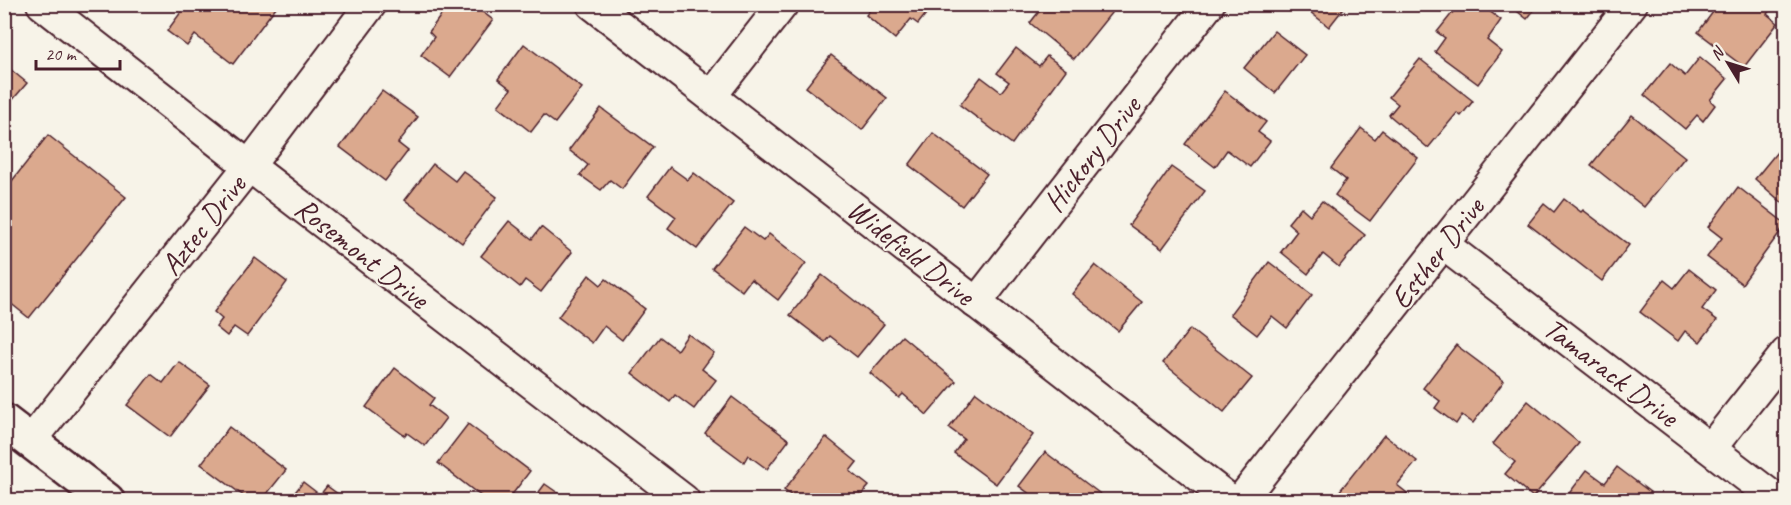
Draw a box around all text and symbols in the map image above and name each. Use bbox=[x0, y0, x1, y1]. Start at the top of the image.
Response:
scale bar bbox=[36, 33, 120, 71]
north arrow bbox=[1698, 33, 1758, 93]
text: N bbox=[1706, 42, 1730, 64]
text: 20 m bbox=[45, 43, 78, 65]
street label: Hickory Drive bbox=[1035, 87, 1150, 220]
street label: Aztec Drive bbox=[152, 165, 255, 283]
street label: Esther Drive bbox=[1382, 188, 1494, 316]
street label: Rosemont Drive bbox=[287, 189, 438, 318]
street label: Widefield Drive bbox=[840, 190, 984, 315]
street label: Tamarack Drive bbox=[1536, 309, 1688, 436]

